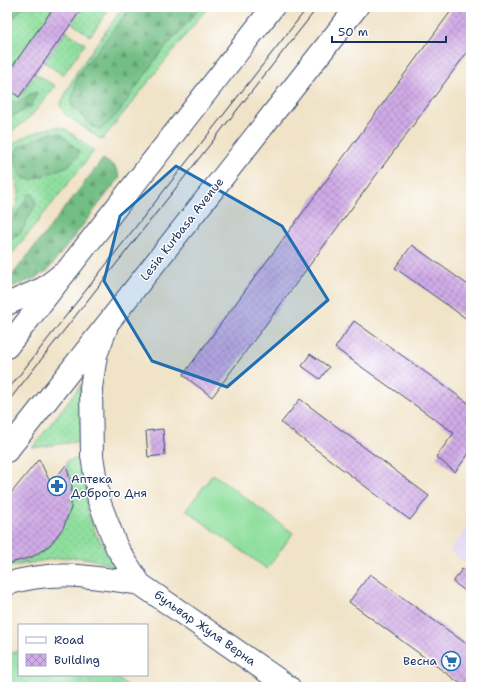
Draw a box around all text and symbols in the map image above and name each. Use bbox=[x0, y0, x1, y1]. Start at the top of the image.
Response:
scale bar bbox=[332, 18, 446, 44]
text: 50 m bbox=[338, 24, 368, 40]
street label: Lesia Kurbasa Avenue bbox=[137, 174, 227, 284]
place label: Аптека Доброго Дня bbox=[71, 471, 147, 501]
pharmacy icon: Аптека Доброго Дня bbox=[46, 475, 68, 497]
street label: бульвар Жуля Верна bbox=[151, 587, 260, 670]
legend bbox=[18, 624, 148, 676]
text: Road bbox=[54, 632, 85, 648]
supermarket icon: Весна bbox=[440, 650, 462, 672]
text: Building bbox=[54, 652, 100, 668]
place label: Весна bbox=[403, 653, 438, 669]

